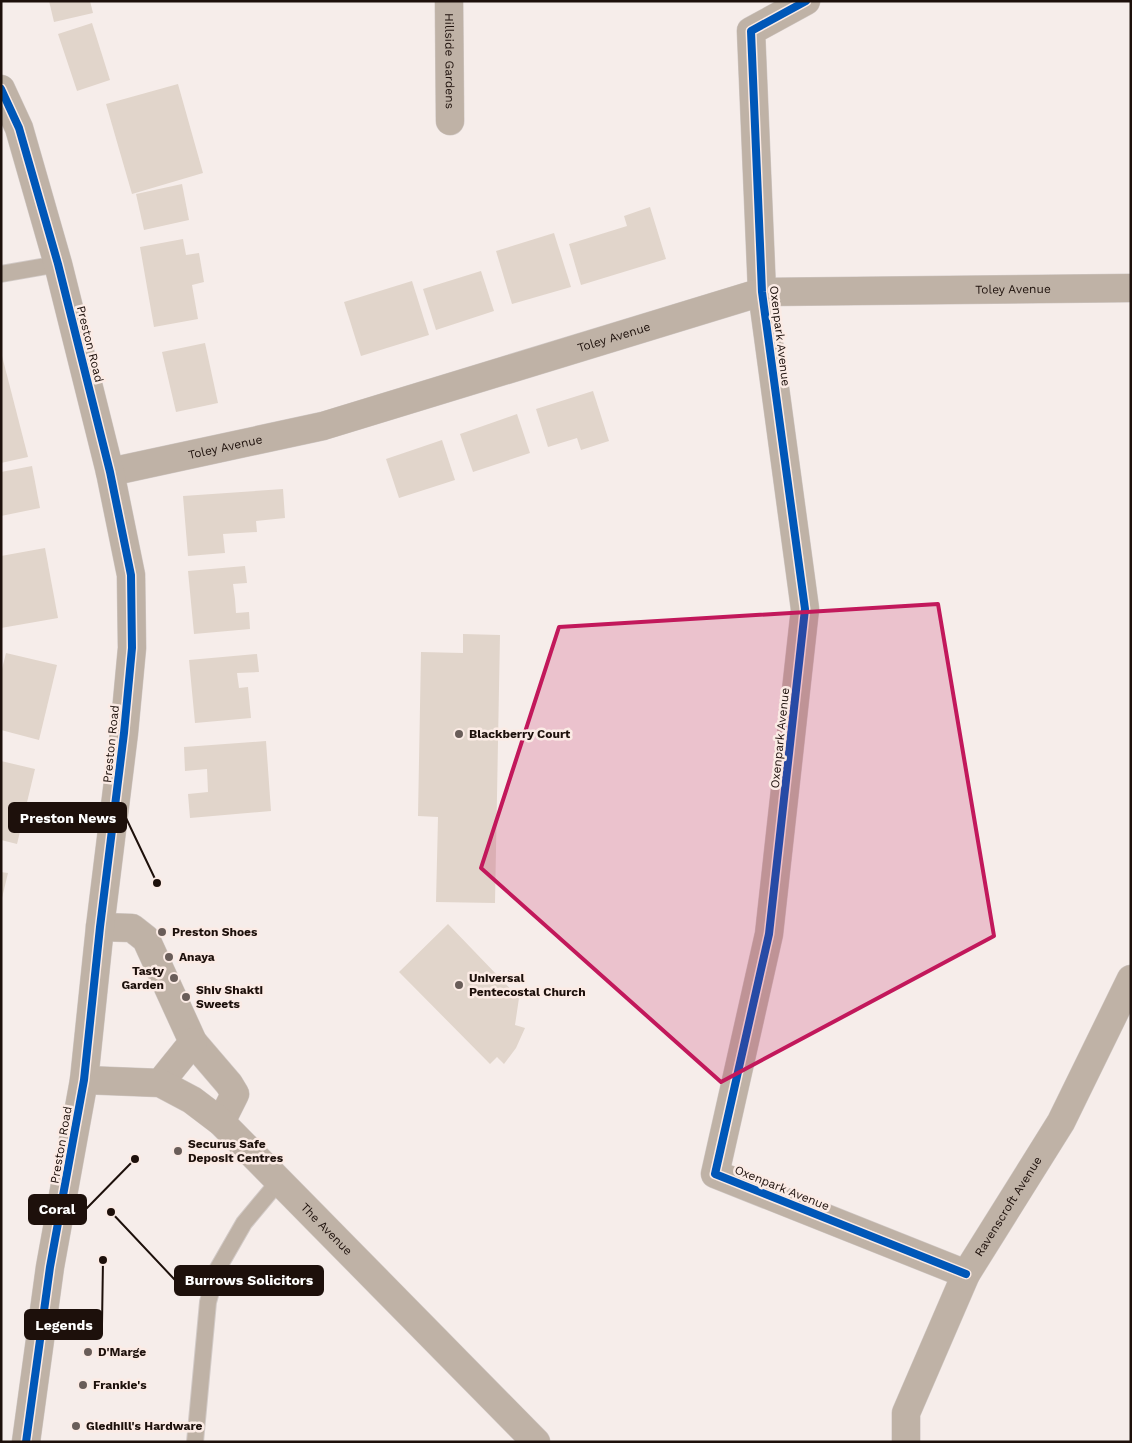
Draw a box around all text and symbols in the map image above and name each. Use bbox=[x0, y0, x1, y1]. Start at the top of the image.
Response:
street label: Hillside Gardens bbox=[442, 13, 457, 109]
street label: Toley Avenue bbox=[975, 282, 1051, 297]
street label: Oxenpark Avenue bbox=[767, 285, 793, 387]
street label: Preston Road bbox=[74, 304, 106, 384]
street label: Toley Avenue bbox=[576, 319, 652, 355]
street label: Toley Avenue bbox=[187, 432, 264, 462]
street label: Oxenpark Avenue bbox=[768, 687, 792, 789]
street label: Preston Road bbox=[100, 704, 122, 784]
place label: Blackberry Court bbox=[469, 727, 571, 741]
marker: Blackberry Court bbox=[453, 728, 465, 740]
callout: Preston News bbox=[9, 803, 126, 832]
text: Preston News bbox=[20, 810, 117, 826]
place label: Preston Shoes bbox=[172, 925, 258, 939]
marker: Preston Shoes bbox=[156, 926, 168, 938]
place label: Anaya bbox=[179, 950, 215, 964]
marker: Anaya bbox=[163, 951, 175, 963]
place label: Tasty Garden bbox=[121, 964, 164, 992]
place label: Universal Pentecostal Church bbox=[469, 971, 586, 999]
marker: Tasty Garden bbox=[168, 972, 180, 984]
marker: Universal Pentecostal Church bbox=[453, 979, 465, 991]
place label: Shiv Shakti Sweets bbox=[196, 983, 263, 1011]
marker: Shiv Shakti Sweets bbox=[180, 991, 192, 1003]
street label: Preston Road bbox=[47, 1105, 75, 1185]
place label: Securus Safe Deposit Centres bbox=[188, 1137, 284, 1165]
marker: Securus Safe Deposit Centres bbox=[172, 1145, 184, 1157]
street label: Ravenscroft Avenue bbox=[972, 1154, 1045, 1259]
street label: Oxenpark Avenue bbox=[733, 1163, 832, 1213]
callout: Coral bbox=[29, 1195, 86, 1224]
street label: The Avenue bbox=[298, 1200, 355, 1258]
text: Coral bbox=[39, 1201, 76, 1217]
callout: Burrows Solicitors bbox=[175, 1266, 323, 1295]
text: Burrows Solicitors bbox=[185, 1272, 314, 1288]
callout: Legends bbox=[25, 1310, 102, 1339]
text: Legends bbox=[35, 1317, 93, 1333]
place label: D'Marge bbox=[98, 1345, 146, 1359]
marker: D'Marge bbox=[82, 1346, 94, 1358]
place label: Frankie's bbox=[93, 1378, 147, 1392]
marker: Frankie's bbox=[77, 1379, 89, 1391]
place label: Gledhill's Hardware bbox=[86, 1419, 202, 1433]
marker: Gledhill's Hardware bbox=[70, 1420, 82, 1432]

